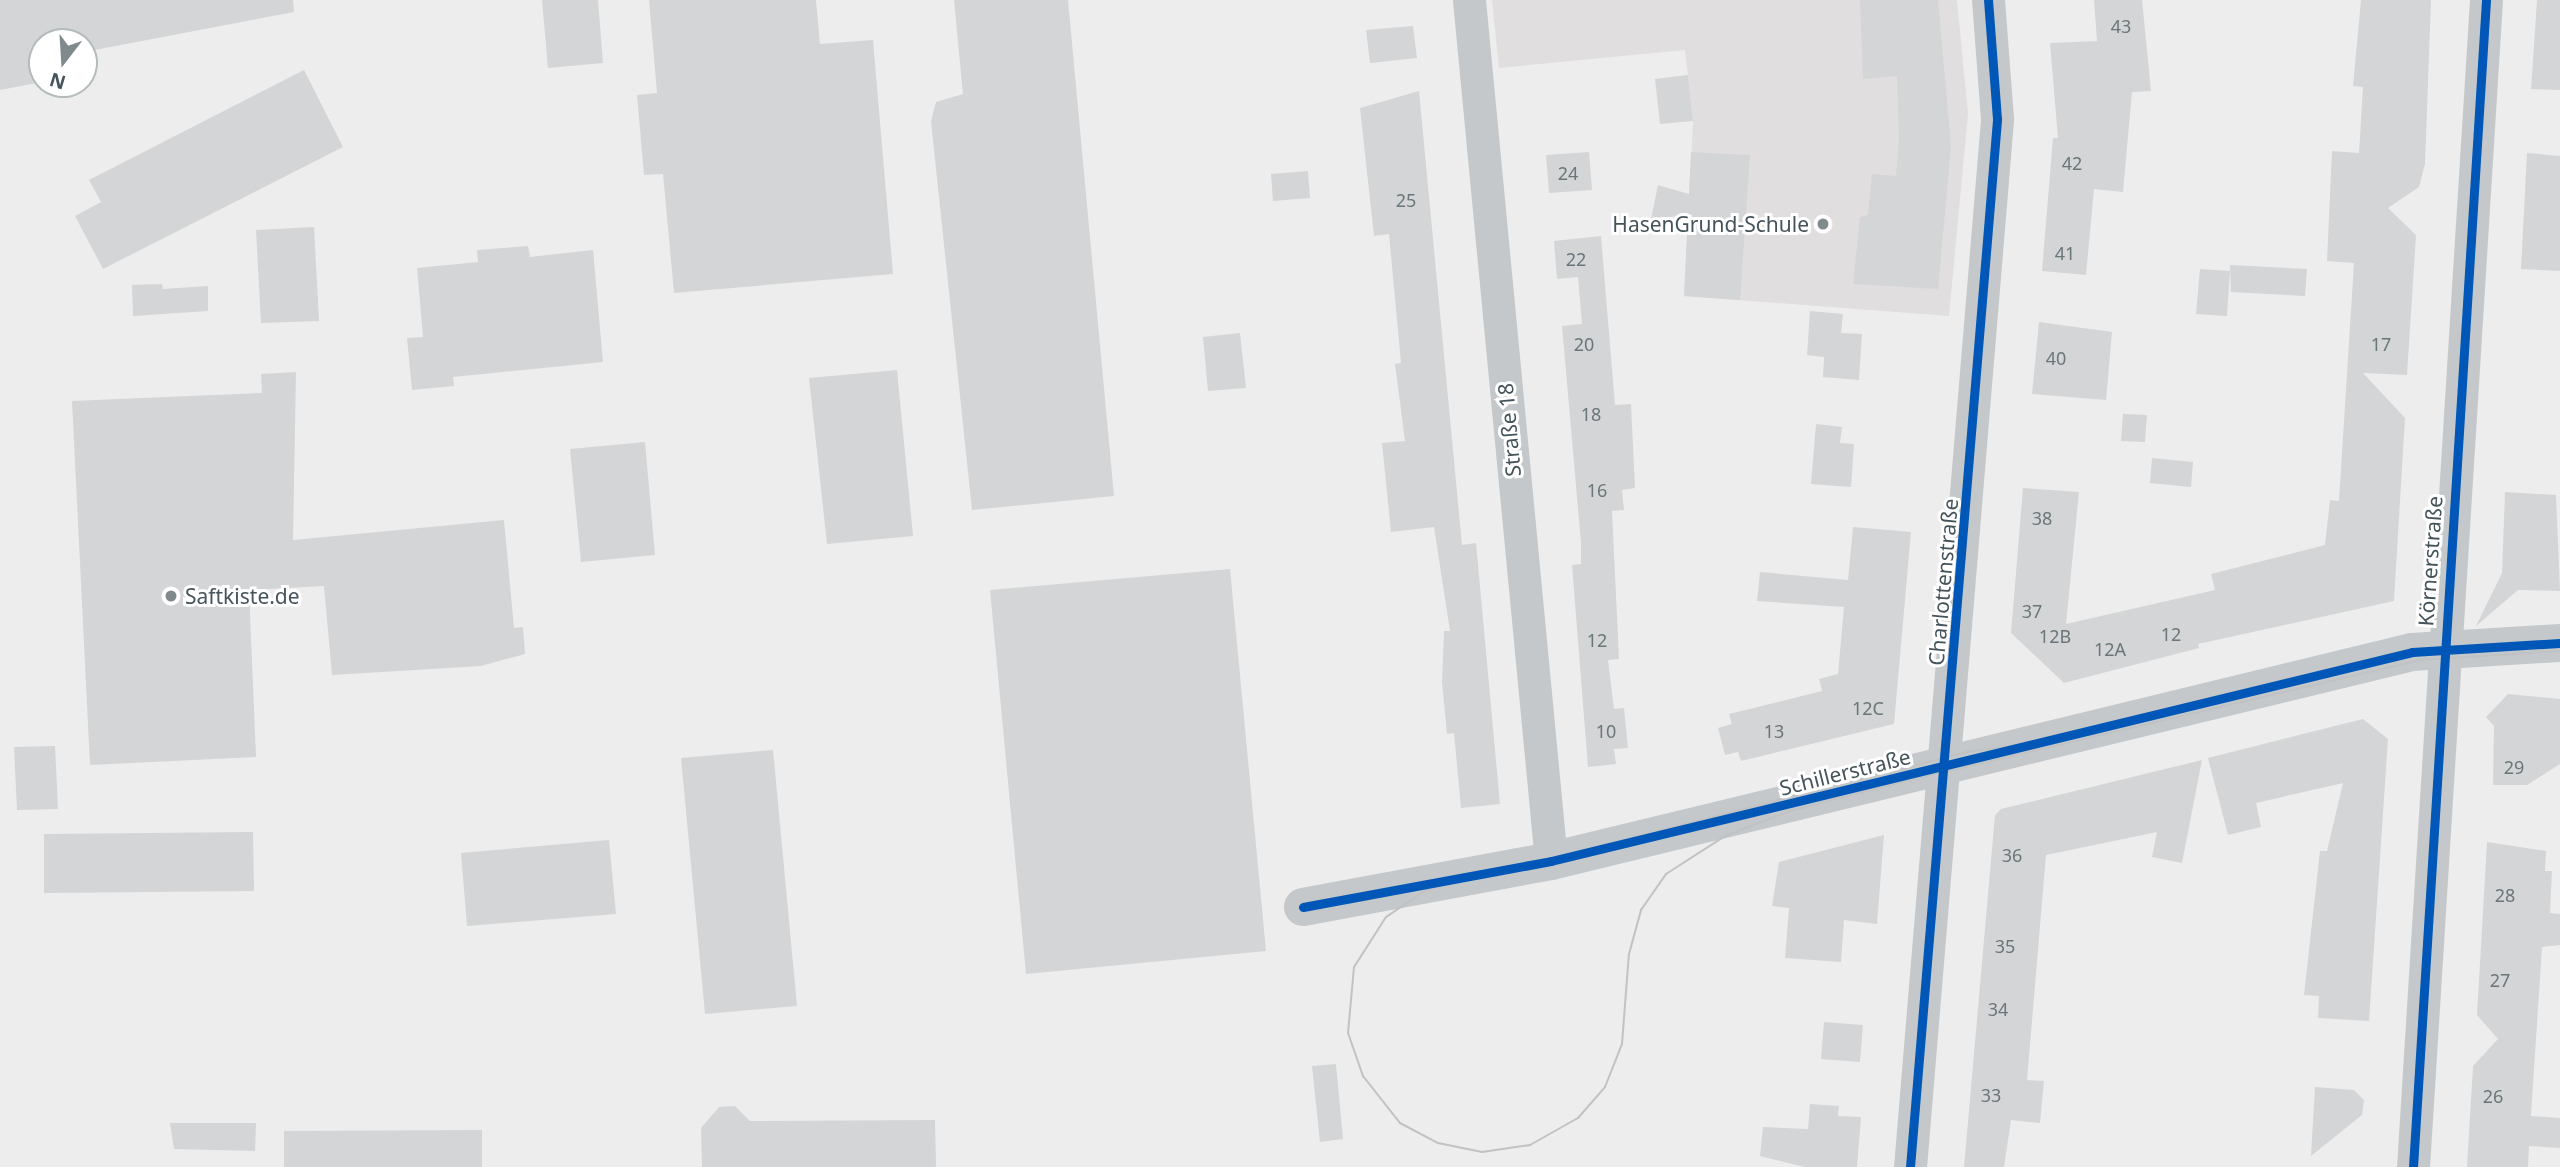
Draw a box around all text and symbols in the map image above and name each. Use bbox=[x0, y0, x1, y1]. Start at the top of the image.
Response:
house number: 43 bbox=[2111, 15, 2131, 37]
north arrow bbox=[28, 28, 98, 98]
text: N bbox=[46, 66, 69, 96]
house number: 42 bbox=[2062, 152, 2082, 174]
house number: 24 bbox=[1558, 162, 1578, 184]
house number: 25 bbox=[1396, 189, 1416, 211]
place label: HasenGrund-Schule bbox=[1612, 211, 1809, 237]
marker: HasenGrund-Schule bbox=[1815, 216, 1831, 232]
house number: 41 bbox=[2055, 242, 2075, 264]
house number: 22 bbox=[1566, 248, 1586, 270]
house number: 20 bbox=[1574, 333, 1594, 355]
house number: 17 bbox=[2371, 333, 2391, 355]
house number: 40 bbox=[2046, 347, 2066, 369]
street label: Straße 18 bbox=[1492, 382, 1526, 478]
house number: 18 bbox=[1581, 403, 1601, 425]
house number: 16 bbox=[1587, 479, 1607, 501]
street label: Körnerstraße bbox=[2413, 495, 2447, 627]
street label: Charlottenstraße bbox=[1923, 497, 1963, 667]
house number: 38 bbox=[2032, 507, 2052, 529]
place label: Saftkiste.de bbox=[185, 583, 300, 609]
marker: Saftkiste.de bbox=[163, 588, 179, 604]
house number: 37 bbox=[2022, 600, 2042, 622]
house number: 12 bbox=[2161, 623, 2181, 645]
house number: 12B bbox=[2039, 625, 2071, 647]
house number: 12 bbox=[1587, 629, 1607, 651]
house number: 12A bbox=[2094, 638, 2126, 660]
house number: 12C bbox=[1852, 697, 1884, 719]
house number: 10 bbox=[1596, 720, 1616, 742]
house number: 13 bbox=[1764, 720, 1784, 742]
street label: Schillerstraße bbox=[1777, 744, 1913, 800]
house number: 29 bbox=[2504, 756, 2524, 778]
house number: 36 bbox=[2002, 844, 2022, 866]
house number: 28 bbox=[2495, 884, 2515, 906]
house number: 35 bbox=[1995, 935, 2015, 957]
house number: 27 bbox=[2490, 969, 2510, 991]
house number: 34 bbox=[1988, 998, 2008, 1020]
house number: 33 bbox=[1981, 1084, 2001, 1106]
house number: 26 bbox=[2483, 1085, 2503, 1107]

